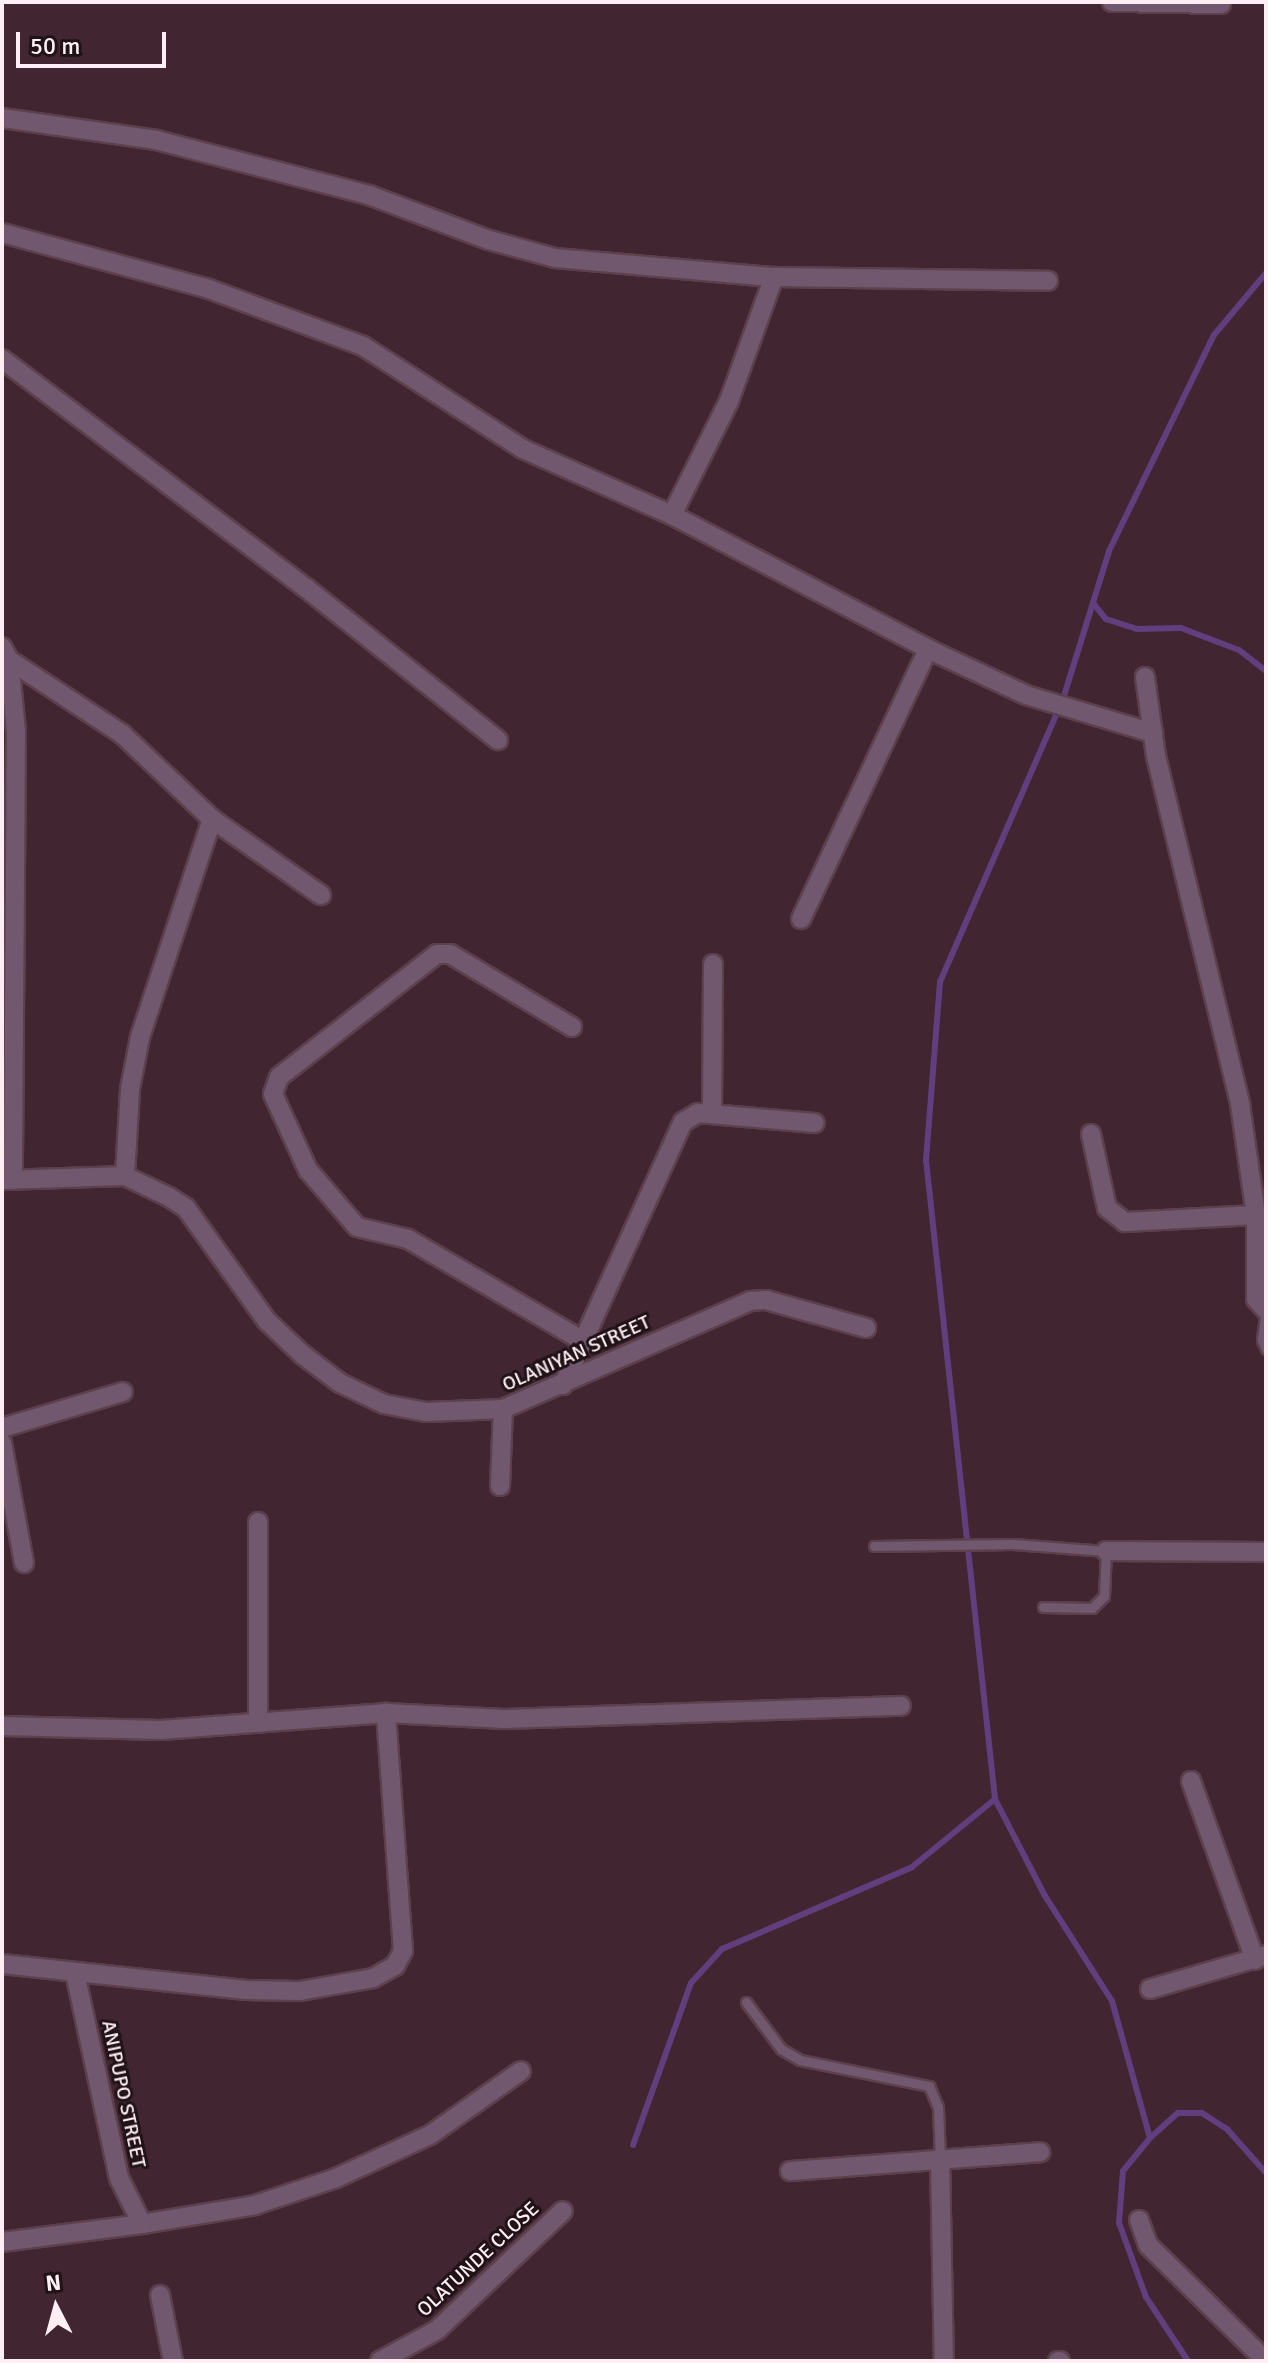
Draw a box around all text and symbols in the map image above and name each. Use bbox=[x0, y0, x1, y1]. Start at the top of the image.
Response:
scale bar bbox=[20, 16, 170, 66]
text: 50 m bbox=[30, 31, 80, 61]
street label: OLANIYAN STREET bbox=[498, 1310, 654, 1396]
street label: ANIPUPO STREET bbox=[97, 2018, 151, 2170]
street label: OLATUNDE CLOSE bbox=[412, 2197, 544, 2321]
north arrow bbox=[16, 2267, 96, 2347]
text: N bbox=[44, 2268, 62, 2297]

